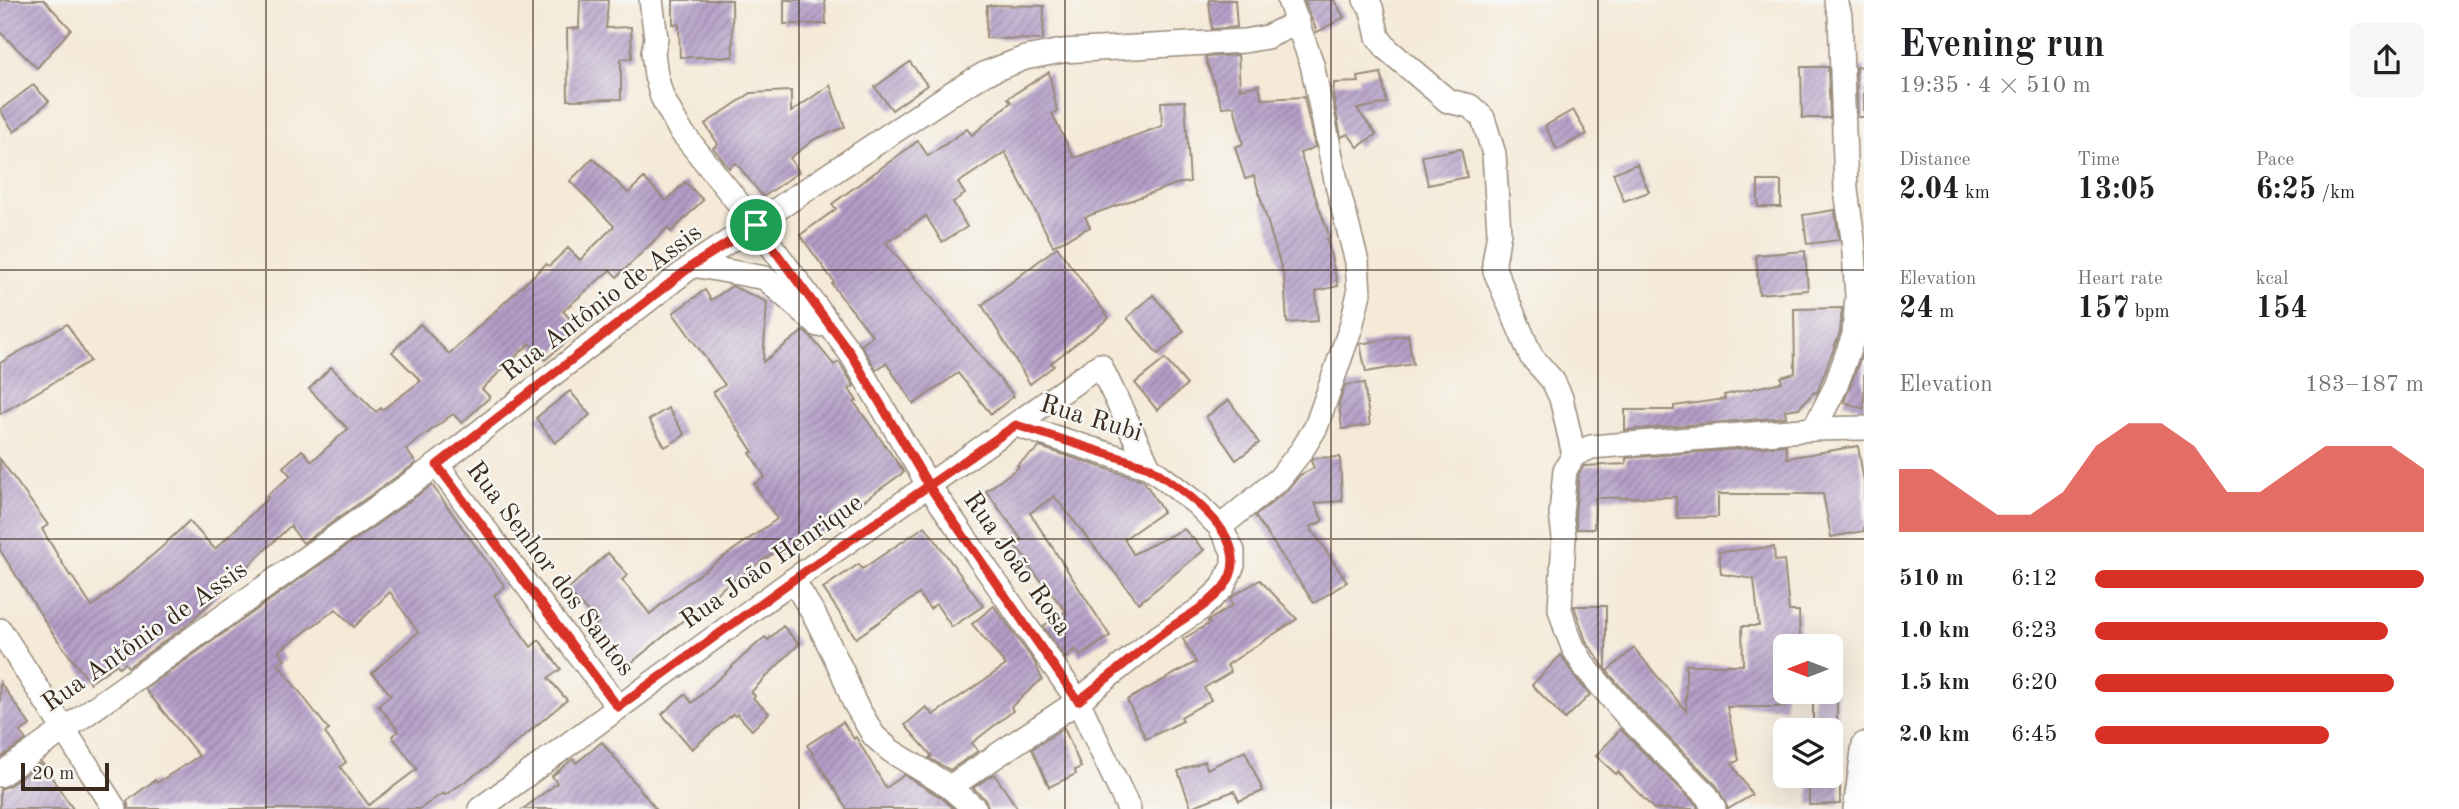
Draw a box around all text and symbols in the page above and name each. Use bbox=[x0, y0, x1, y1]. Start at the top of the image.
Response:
button: share bbox=[2350, 23, 2424, 97]
text: Evening run bbox=[1899, 27, 2105, 65]
text: 19:35 · 4 × 510 m bbox=[1899, 74, 2091, 97]
text: Distance bbox=[1899, 151, 1971, 170]
text: Time bbox=[2077, 151, 2120, 170]
text: Pace bbox=[2256, 151, 2294, 170]
text: 2.04 bbox=[1899, 175, 1960, 205]
text: 13:05 bbox=[2077, 175, 2155, 205]
text: 6:25 bbox=[2256, 175, 2316, 205]
text: km bbox=[1960, 184, 1990, 203]
text: /km bbox=[2316, 184, 2355, 203]
pin bbox=[726, 195, 786, 255]
icon: arrive bbox=[737, 206, 775, 244]
street label: Rua Antônio de Assis bbox=[497, 219, 707, 387]
text: Elevation bbox=[1899, 270, 1976, 289]
text: Heart rate bbox=[2077, 270, 2163, 289]
text: kcal bbox=[2256, 270, 2288, 289]
text: 24 bbox=[1899, 294, 1934, 324]
text: 157 bbox=[2077, 294, 2130, 324]
text: 154 bbox=[2256, 294, 2308, 324]
text: m bbox=[1934, 303, 1954, 322]
text: bpm bbox=[2130, 303, 2170, 322]
text: Elevation bbox=[1899, 373, 1993, 396]
text: 183–187 m bbox=[2305, 373, 2424, 396]
street label: Rua Rubi bbox=[1037, 391, 1145, 447]
street label: Rua Senhor dos Santos bbox=[461, 457, 639, 681]
street label: Rua João Rosa bbox=[958, 488, 1076, 640]
street label: Rua João Henrique bbox=[676, 490, 868, 634]
street label: Rua Antônio de Assis bbox=[38, 557, 252, 717]
text: 510 m bbox=[1899, 567, 1964, 590]
text: 6:12 bbox=[2011, 567, 2057, 590]
text: 1.0 km bbox=[1899, 619, 1970, 642]
text: 6:23 bbox=[2011, 619, 2057, 642]
north arrow bbox=[1773, 634, 1843, 704]
map controls bbox=[1773, 634, 1843, 788]
text: 1.5 km bbox=[1899, 671, 1970, 694]
text: 6:20 bbox=[2011, 671, 2057, 694]
button: layers bbox=[1773, 718, 1843, 788]
text: 2.0 km bbox=[1899, 723, 1970, 746]
text: 6:45 bbox=[2011, 723, 2057, 746]
scale bar bbox=[21, 760, 108, 792]
text: 20 m bbox=[32, 765, 74, 784]

